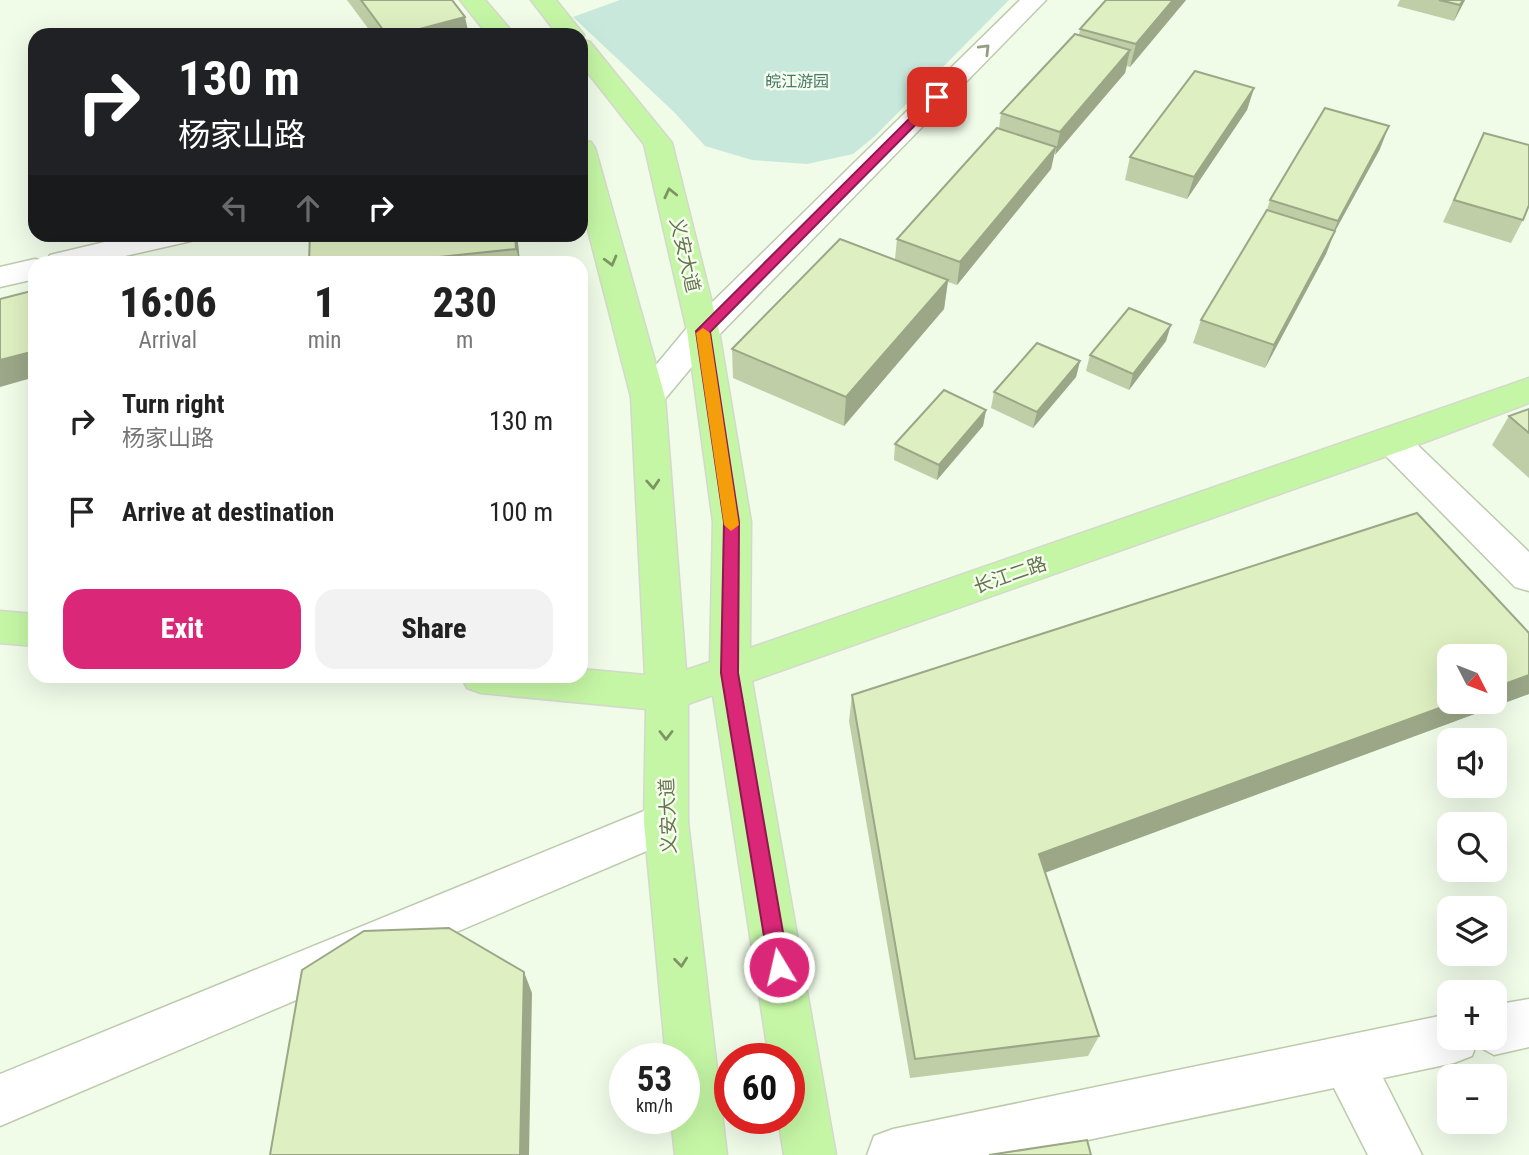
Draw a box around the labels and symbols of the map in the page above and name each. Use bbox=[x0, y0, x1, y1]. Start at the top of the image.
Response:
one-way arrow bbox=[977, 45, 990, 58]
pin bbox=[907, 67, 967, 127]
park label: 皖江游园 bbox=[765, 72, 829, 91]
one-way arrow bbox=[664, 187, 678, 199]
street label: 义安大道 bbox=[665, 215, 705, 295]
one-way arrow bbox=[603, 255, 618, 267]
one-way arrow bbox=[646, 478, 661, 489]
street label: 长江二路 bbox=[970, 552, 1050, 598]
north arrow bbox=[1437, 644, 1507, 714]
one-way arrow bbox=[658, 730, 674, 741]
street label: 义安大道 bbox=[655, 778, 681, 854]
position arrow bbox=[742, 930, 816, 1004]
one-way arrow bbox=[673, 956, 688, 968]
speed limit sign: 60 bbox=[714, 1043, 805, 1134]

